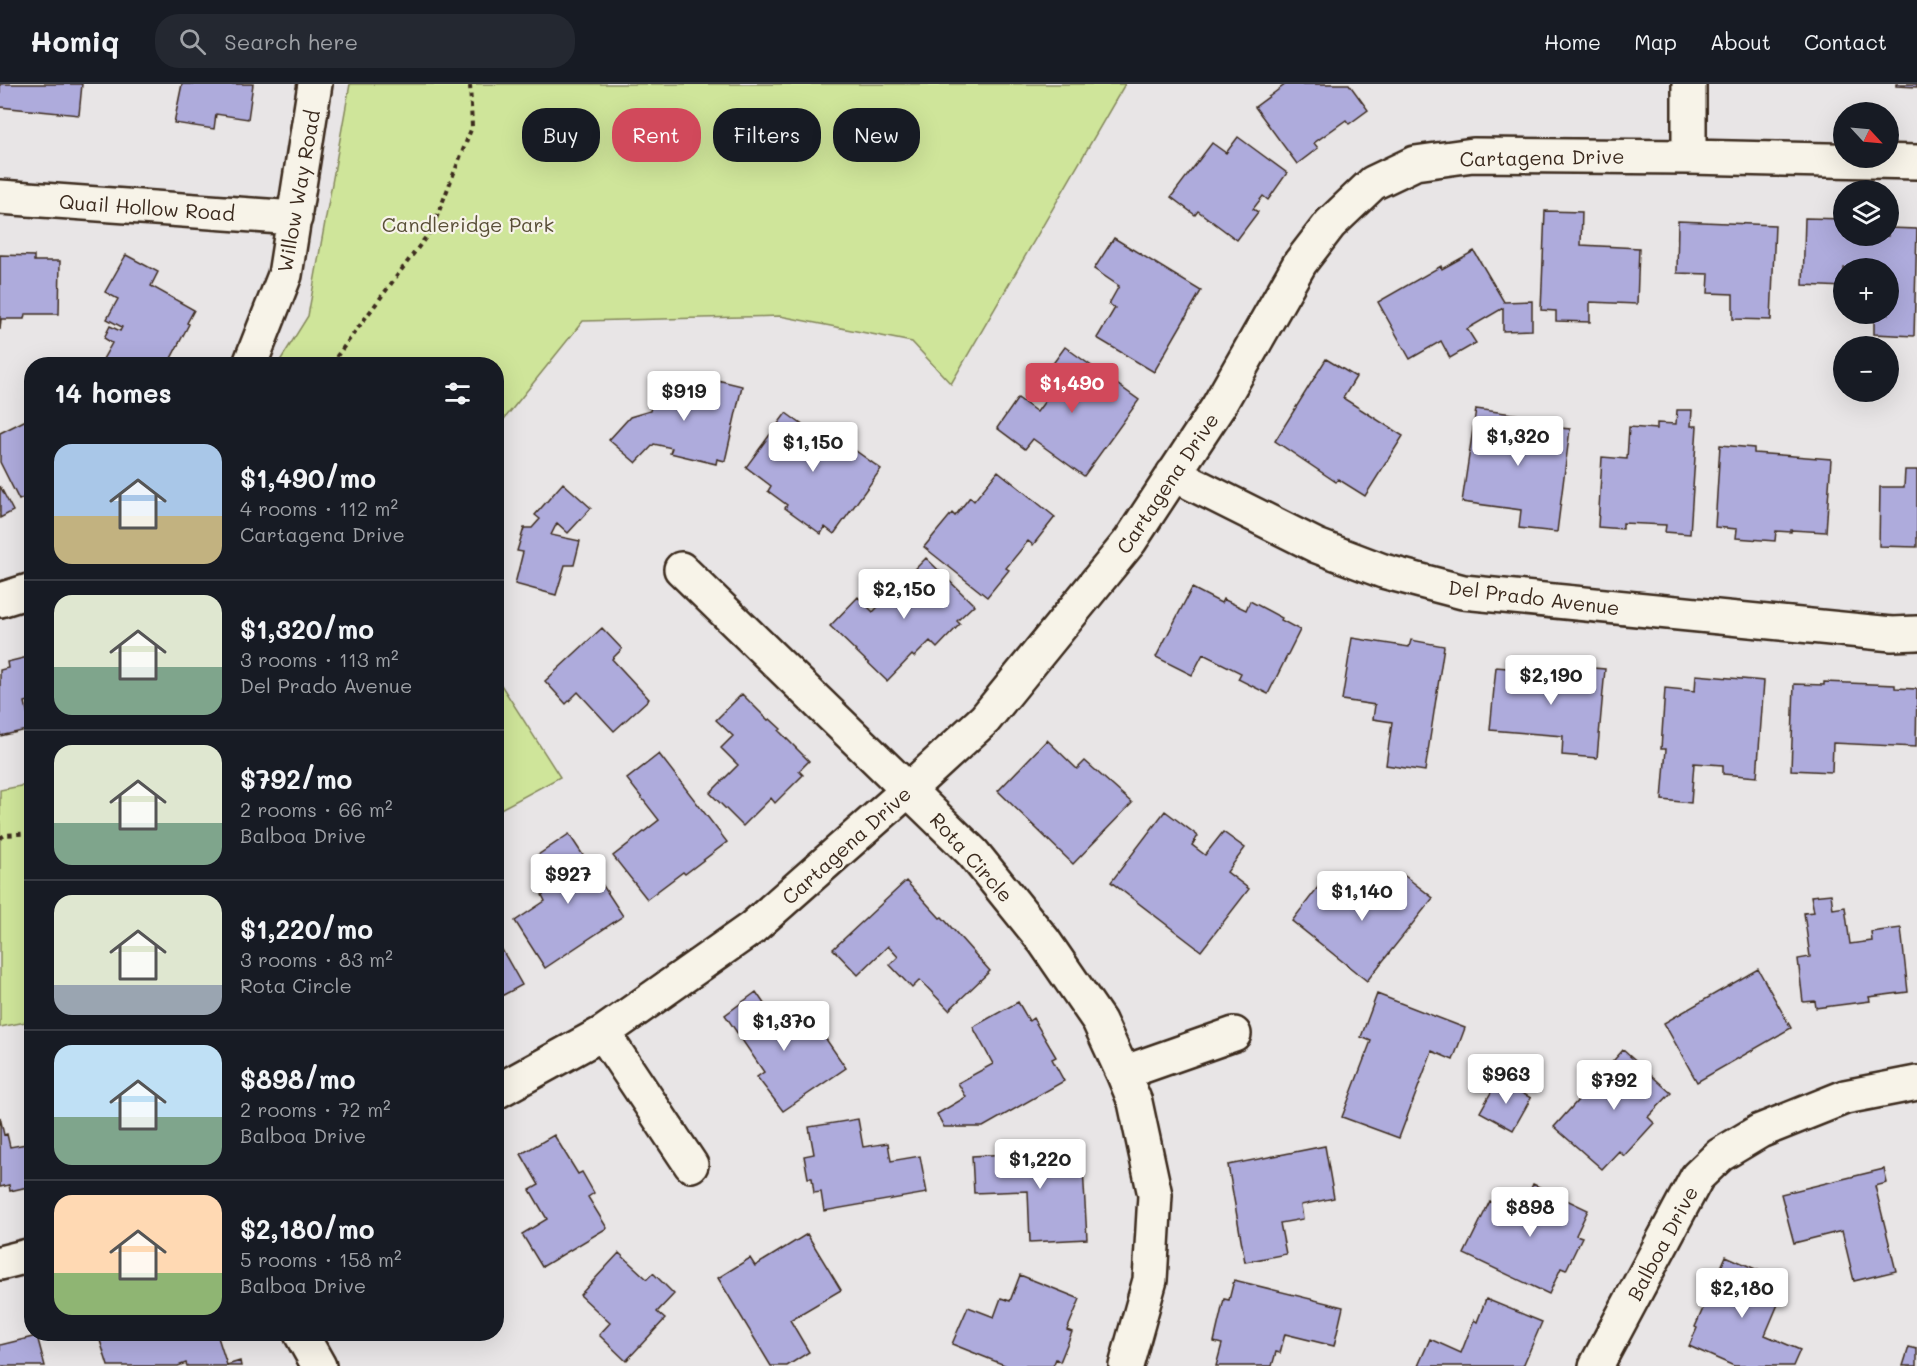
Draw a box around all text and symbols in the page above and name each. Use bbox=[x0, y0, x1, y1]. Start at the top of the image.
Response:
search box bbox=[155, 14, 575, 68]
text: Homiq bbox=[30, 23, 119, 59]
icon: search bbox=[176, 25, 209, 58]
text: Search here bbox=[224, 27, 358, 56]
text: Home bbox=[1544, 28, 1601, 55]
text: Map bbox=[1634, 28, 1677, 55]
text: About bbox=[1710, 28, 1771, 55]
text: Contact bbox=[1804, 28, 1887, 55]
north arrow bbox=[1833, 102, 1899, 168]
map controls bbox=[1833, 102, 1899, 402]
street label: Willow Way Road bbox=[271, 108, 325, 274]
chip: Buy bbox=[522, 108, 600, 162]
chip: Rent bbox=[612, 108, 701, 162]
chip: Filters bbox=[713, 108, 821, 162]
chip: New bbox=[833, 108, 920, 162]
street label: Cartagena Drive bbox=[1459, 143, 1625, 171]
button: layers bbox=[1833, 180, 1899, 246]
street label: Quail Hollow Road bbox=[58, 188, 236, 226]
park label: Candleridge Park bbox=[382, 211, 554, 237]
button: + bbox=[1833, 258, 1899, 324]
button: − bbox=[1833, 336, 1899, 402]
pin: $1,490 bbox=[1023, 363, 1121, 414]
text: $1,490 bbox=[1040, 369, 1104, 395]
pin: $919 bbox=[648, 371, 720, 422]
text: 14 homes bbox=[54, 376, 172, 410]
icon: filters bbox=[441, 377, 474, 410]
text: $919 bbox=[661, 377, 707, 403]
street label: Cartagena Drive bbox=[1110, 407, 1224, 559]
pin: $1,320 bbox=[1469, 416, 1567, 467]
pin: $1,150 bbox=[764, 422, 862, 473]
text: $1,320 bbox=[1486, 422, 1550, 448]
text: $1,150 bbox=[783, 428, 843, 454]
text: $1,490/mo bbox=[240, 461, 376, 495]
icon: home bbox=[102, 468, 174, 540]
text: 4 rooms · 112 m² bbox=[240, 495, 398, 521]
text: Cartagena Drive bbox=[240, 521, 405, 547]
pin: $2,150 bbox=[855, 569, 953, 620]
street label: Del Prado Avenue bbox=[1447, 574, 1621, 620]
text: $2,150 bbox=[872, 575, 936, 601]
text: $1,320/mo bbox=[240, 612, 374, 646]
icon: home bbox=[102, 619, 174, 691]
text: 3 rooms · 113 m² bbox=[240, 646, 399, 672]
pin: $2,190 bbox=[1502, 655, 1600, 706]
text: $2,190 bbox=[1519, 661, 1583, 687]
text: Del Prado Avenue bbox=[240, 672, 412, 698]
text: $792/mo bbox=[240, 762, 352, 796]
icon: home bbox=[102, 769, 174, 841]
street label: Cartagena Drive bbox=[776, 780, 916, 910]
text: 2 rooms · 66 m² bbox=[240, 796, 393, 822]
street label: Rota Circle bbox=[925, 807, 1019, 907]
text: Balboa Drive bbox=[240, 822, 366, 848]
pin: $927 bbox=[532, 854, 604, 905]
text: $927 bbox=[545, 860, 591, 886]
pin: $1,140 bbox=[1313, 871, 1411, 922]
text: $1,140 bbox=[1331, 877, 1393, 903]
text: $1,220/mo bbox=[240, 912, 373, 946]
icon: home bbox=[102, 919, 174, 991]
text: 3 rooms · 83 m² bbox=[240, 946, 393, 972]
text: Rota Circle bbox=[240, 972, 352, 998]
pin: $1,370 bbox=[735, 1001, 833, 1052]
text: $1,370 bbox=[752, 1007, 816, 1033]
pin: $963 bbox=[1470, 1054, 1542, 1105]
text: $963 bbox=[1482, 1060, 1530, 1086]
pin: $792 bbox=[1578, 1060, 1650, 1111]
text: $898/mo bbox=[240, 1062, 356, 1096]
text: $792 bbox=[1591, 1066, 1637, 1092]
icon: home bbox=[102, 1069, 174, 1141]
text: 2 rooms · 72 m² bbox=[240, 1096, 391, 1122]
text: Balboa Drive bbox=[240, 1122, 366, 1148]
pin: $1,220 bbox=[991, 1139, 1089, 1190]
text: $1,220 bbox=[1009, 1145, 1071, 1171]
street label: Balboa Drive bbox=[1621, 1181, 1703, 1305]
pin: $898 bbox=[1494, 1187, 1566, 1238]
text: $898 bbox=[1505, 1193, 1555, 1219]
text: $2,180/mo bbox=[240, 1212, 375, 1246]
icon: home bbox=[102, 1219, 174, 1291]
text: 5 rooms · 158 m² bbox=[240, 1246, 402, 1272]
pin: $2,180 bbox=[1693, 1268, 1791, 1319]
text: Balboa Drive bbox=[240, 1272, 366, 1298]
text: $2,180 bbox=[1710, 1274, 1774, 1300]

